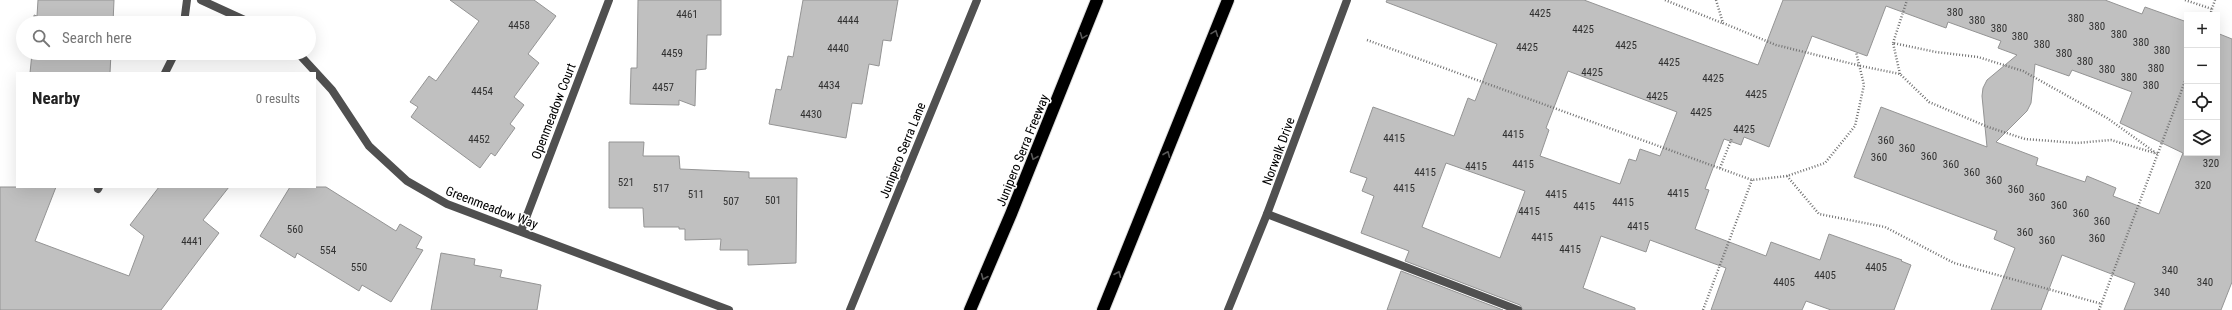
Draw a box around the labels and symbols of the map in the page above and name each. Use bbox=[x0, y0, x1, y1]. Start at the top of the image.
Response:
house number: 380 bbox=[1947, 6, 1963, 19]
house number: 4425 bbox=[1529, 7, 1551, 20]
house number: 4461 bbox=[676, 8, 698, 21]
house number: 380 bbox=[2068, 12, 2084, 25]
house number: 4444 bbox=[837, 14, 859, 27]
house number: 380 bbox=[1969, 14, 1985, 27]
house number: 4458 bbox=[508, 19, 530, 32]
house number: 380 bbox=[2089, 20, 2105, 33]
house number: 380 bbox=[1991, 22, 2007, 35]
house number: 4425 bbox=[1572, 23, 1594, 36]
house number: 380 bbox=[2111, 28, 2127, 41]
one-way arrow bbox=[1210, 29, 1218, 37]
house number: 380 bbox=[2012, 30, 2028, 43]
one-way arrow bbox=[1079, 33, 1087, 40]
house number: 380 bbox=[2133, 36, 2149, 49]
house number: 380 bbox=[2034, 38, 2050, 51]
house number: 4425 bbox=[1615, 39, 1637, 52]
house number: 4425 bbox=[1516, 41, 1538, 54]
house number: 4440 bbox=[827, 42, 849, 55]
house number: 380 bbox=[2154, 44, 2170, 57]
house number: 4459 bbox=[661, 47, 683, 60]
house number: 380 bbox=[2056, 47, 2072, 60]
house number: 380 bbox=[2077, 55, 2093, 68]
house number: 4425 bbox=[1658, 56, 1680, 69]
street label: Openmeadow Court bbox=[528, 61, 579, 161]
house number: 380 bbox=[2148, 62, 2164, 75]
house number: 380 bbox=[2099, 63, 2115, 76]
house number: 4425 bbox=[1581, 66, 1603, 79]
house number: 380 bbox=[2121, 71, 2137, 84]
house number: 4425 bbox=[1702, 72, 1724, 85]
house number: 4434 bbox=[818, 79, 840, 92]
house number: 380 bbox=[2143, 79, 2159, 92]
house number: 4457 bbox=[652, 81, 674, 94]
house number: 4454 bbox=[471, 85, 493, 98]
house number: 4425 bbox=[1745, 88, 1767, 101]
house number: 4425 bbox=[1646, 90, 1668, 103]
street label: Junipero Serra Freeway bbox=[993, 91, 1052, 208]
street label: Junipero Serra Lane bbox=[876, 100, 929, 200]
house number: 4425 bbox=[1690, 106, 1712, 119]
house number: 4430 bbox=[800, 108, 822, 121]
street label: Norwalk Drive bbox=[1259, 115, 1298, 187]
house number: 4425 bbox=[1733, 123, 1755, 136]
house number: 4415 bbox=[1502, 128, 1524, 141]
house number: 4415 bbox=[1383, 132, 1405, 145]
house number: 4452 bbox=[468, 133, 490, 146]
house number: 360 bbox=[1878, 134, 1894, 147]
house number: 360 bbox=[1899, 142, 1915, 155]
one-way arrow bbox=[1162, 150, 1170, 158]
house number: 360 bbox=[1921, 150, 1937, 163]
house number: 360 bbox=[1871, 151, 1887, 164]
one-way arrow bbox=[1031, 152, 1039, 160]
house number: 320 bbox=[2203, 157, 2219, 170]
house number: 4415 bbox=[1512, 158, 1534, 171]
house number: 360 bbox=[1943, 158, 1959, 171]
house number: 4415 bbox=[1465, 160, 1487, 173]
house number: 4415 bbox=[1414, 166, 1436, 179]
house number: 360 bbox=[1964, 166, 1980, 179]
house number: 360 bbox=[1986, 174, 2002, 187]
house number: 521 bbox=[618, 176, 634, 189]
house number: 320 bbox=[2195, 179, 2211, 192]
house number: 517 bbox=[653, 182, 669, 195]
house number: 4415 bbox=[1393, 182, 1415, 195]
street label: Greenmeadow Way bbox=[443, 183, 541, 232]
house number: 360 bbox=[2008, 183, 2024, 196]
house number: 4415 bbox=[1667, 187, 1689, 200]
house number: 511 bbox=[688, 188, 704, 201]
house number: 4415 bbox=[1545, 188, 1567, 201]
house number: 360 bbox=[2029, 191, 2045, 204]
house number: 501 bbox=[765, 194, 781, 207]
house number: 507 bbox=[723, 195, 739, 208]
house number: 4415 bbox=[1612, 196, 1634, 209]
house number: 360 bbox=[2051, 199, 2067, 212]
house number: 4415 bbox=[1573, 200, 1595, 213]
house number: 4415 bbox=[1518, 205, 1540, 218]
house number: 360 bbox=[2073, 207, 2089, 220]
house number: 360 bbox=[2094, 215, 2110, 228]
house number: 4415 bbox=[1627, 220, 1649, 233]
house number: 560 bbox=[287, 223, 303, 236]
house number: 360 bbox=[2017, 226, 2033, 239]
house number: 4415 bbox=[1531, 231, 1553, 244]
house number: 360 bbox=[2089, 232, 2105, 245]
house number: 360 bbox=[2039, 234, 2055, 247]
house number: 4441 bbox=[181, 235, 203, 248]
house number: 4415 bbox=[1559, 243, 1581, 256]
house number: 554 bbox=[320, 244, 337, 257]
house number: 550 bbox=[351, 261, 367, 274]
house number: 4405 bbox=[1865, 261, 1887, 274]
house number: 340 bbox=[2162, 264, 2178, 277]
house number: 4405 bbox=[1814, 269, 1836, 282]
one-way arrow bbox=[1113, 271, 1121, 279]
one-way arrow bbox=[981, 272, 989, 280]
house number: 4405 bbox=[1773, 276, 1795, 289]
house number: 340 bbox=[2197, 276, 2213, 289]
house number: 340 bbox=[2154, 286, 2170, 299]

